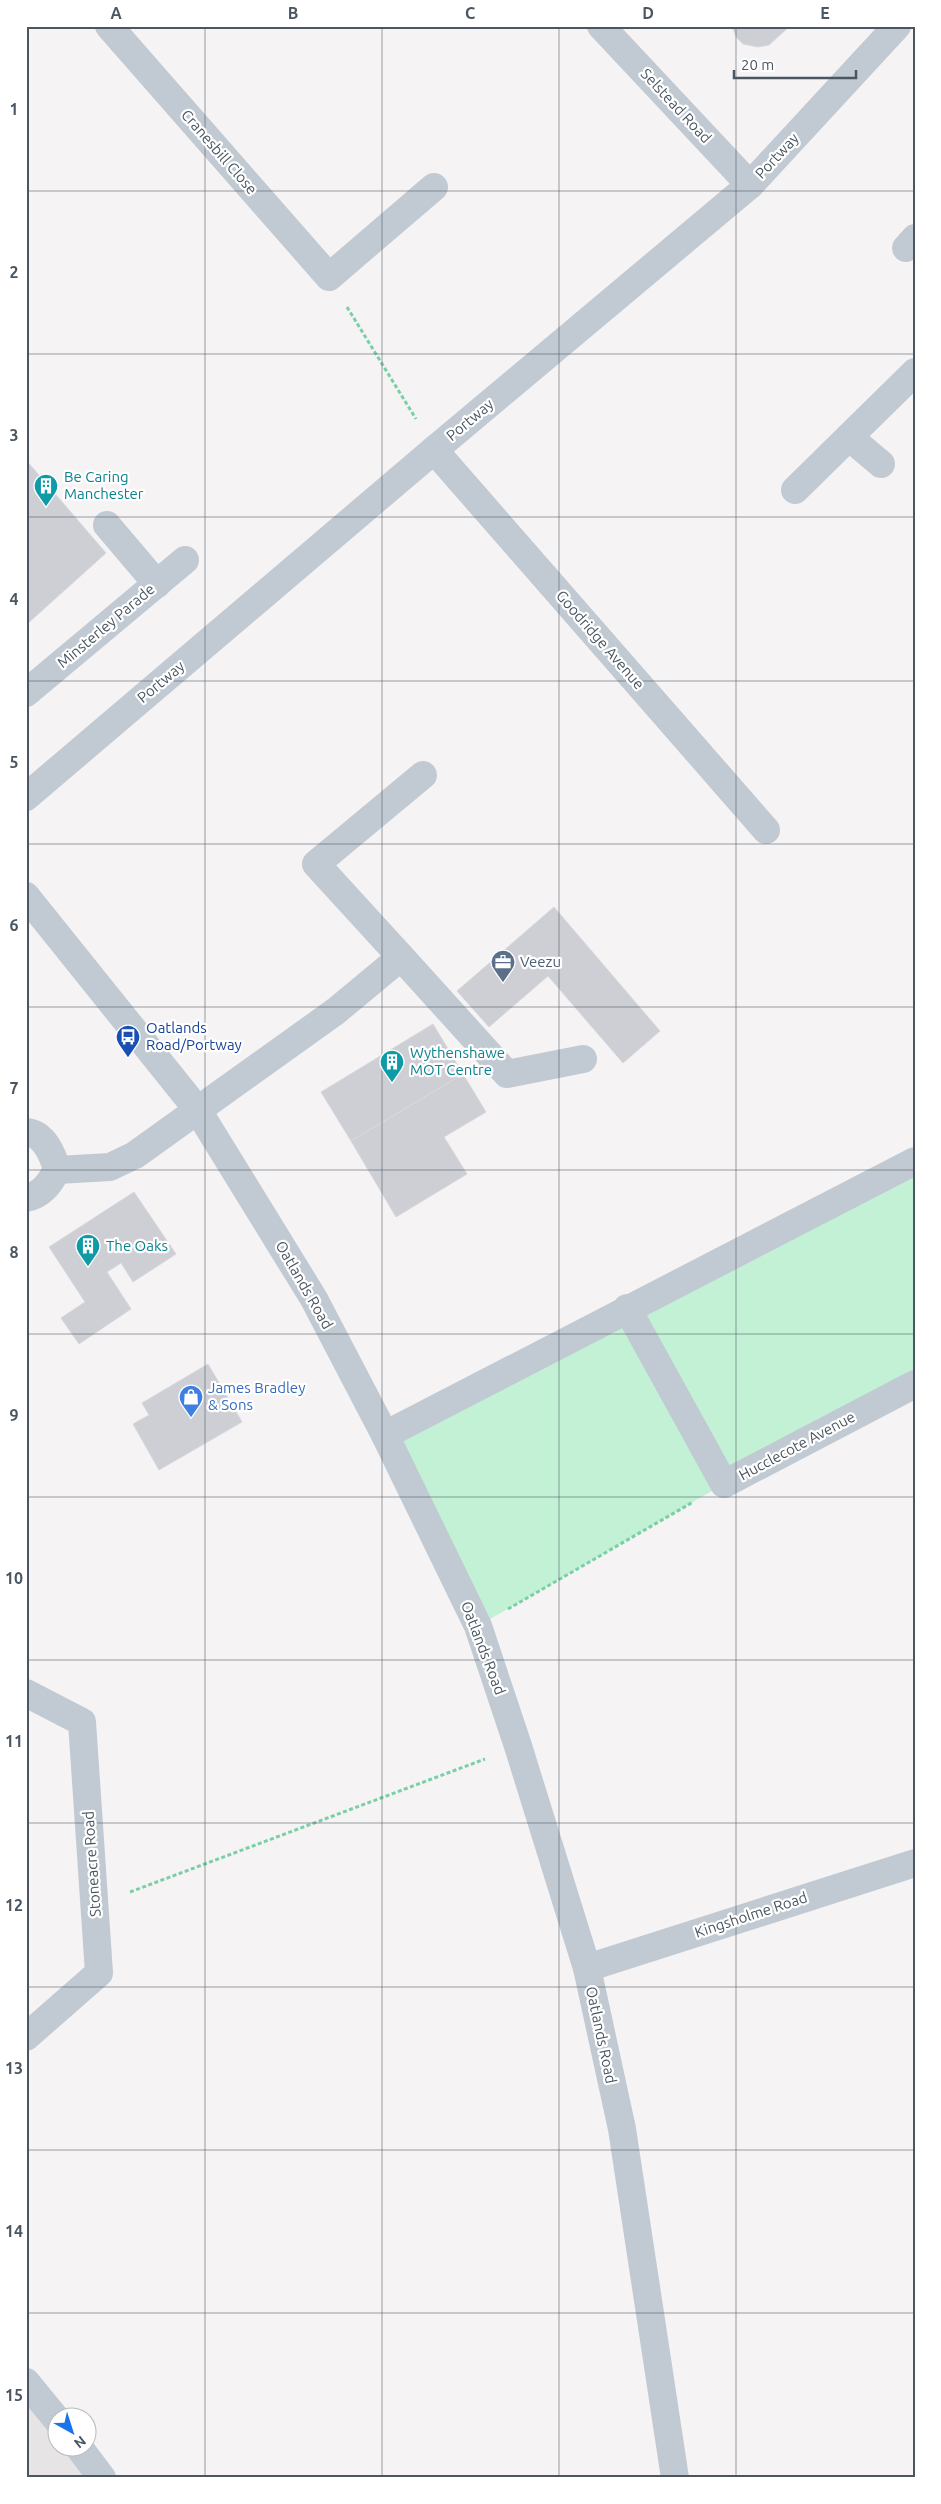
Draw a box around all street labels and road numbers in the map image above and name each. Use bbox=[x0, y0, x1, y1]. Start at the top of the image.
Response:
street label: Selstead Road bbox=[638, 65, 715, 146]
street label: Cranesbill Close bbox=[178, 106, 261, 197]
street label: Portway bbox=[751, 129, 802, 182]
street label: Portway bbox=[443, 395, 496, 444]
street label: Minsterley Parade bbox=[54, 580, 158, 671]
street label: Goodridge Avenue bbox=[553, 587, 648, 693]
street label: Portway bbox=[134, 657, 187, 706]
street label: Oatlands Road bbox=[272, 1238, 336, 1332]
street label: Hucclecote Avenue bbox=[736, 1408, 858, 1483]
street label: Oatlands Road bbox=[458, 1599, 509, 1697]
street label: Stoneacre Road bbox=[79, 1811, 104, 1917]
street label: Kingsholme Road bbox=[692, 1888, 809, 1941]
street label: Oatlands Road bbox=[583, 1985, 620, 2085]

